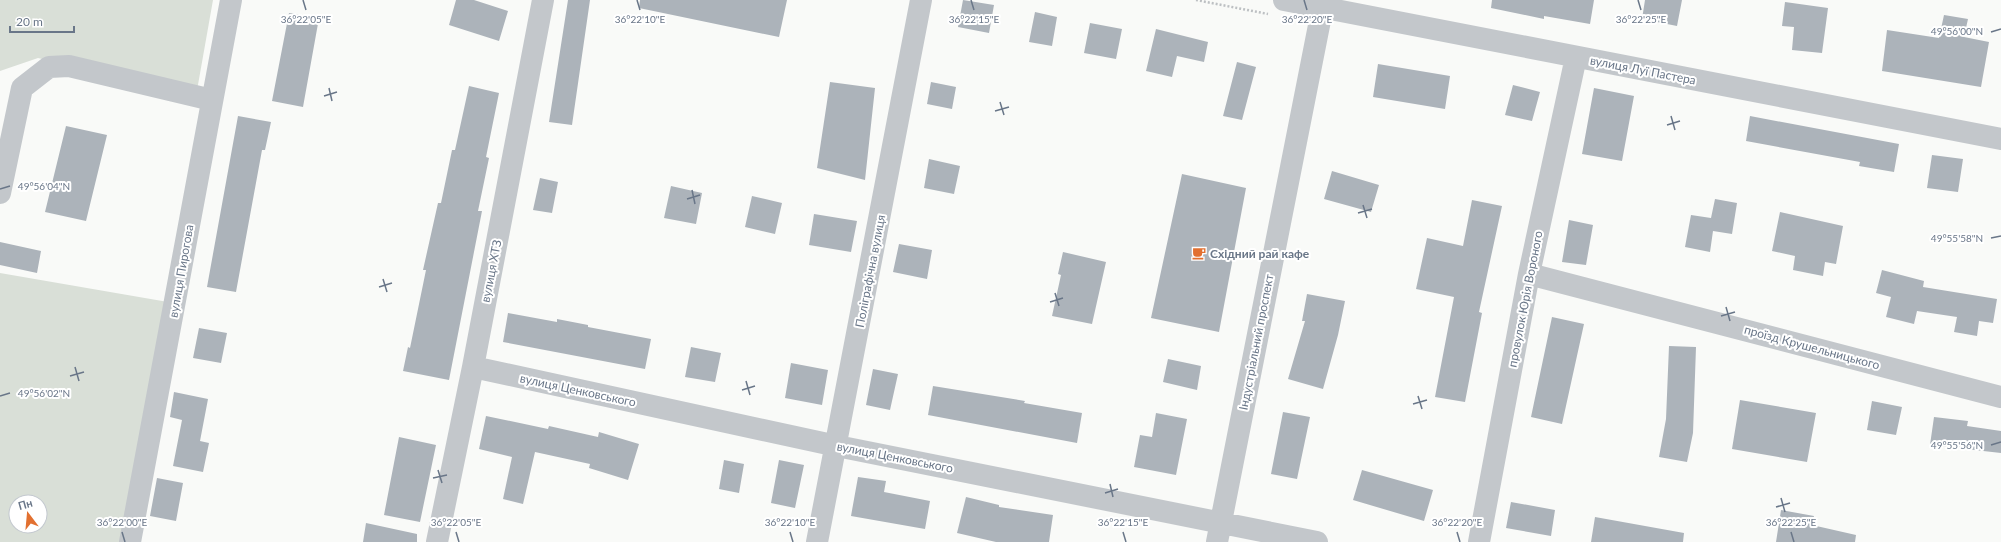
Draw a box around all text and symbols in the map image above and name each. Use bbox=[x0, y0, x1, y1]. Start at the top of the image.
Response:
scale bar bbox=[10, 8, 74, 34]
text: 36°22'05"E bbox=[281, 13, 331, 25]
text: 36°22'10"E bbox=[615, 13, 665, 25]
text: 36°22'15"E bbox=[949, 13, 999, 25]
text: 36°22'20"E bbox=[1282, 13, 1332, 25]
text: 36°22'25"E bbox=[1616, 13, 1666, 25]
text: 20 m bbox=[16, 14, 43, 29]
text: 49°56'00"N bbox=[1931, 25, 1983, 37]
street label: вулиця Луї Пастера bbox=[1589, 52, 1697, 88]
text: 49°56'04"N bbox=[18, 180, 70, 192]
street label: Поліграфічна вулиця bbox=[852, 213, 888, 329]
street label: вулиця Пирогова bbox=[165, 223, 197, 319]
street label: провулок Юрія Вороного bbox=[1504, 229, 1546, 369]
text: 49°55'58"N bbox=[1931, 232, 1983, 244]
street label: вулиця ХТЗ bbox=[478, 238, 504, 304]
cafe icon: Східний рай кафе bbox=[1191, 245, 1207, 261]
place label: Східний рай кафе bbox=[1210, 246, 1310, 261]
street label: Індустріальний проспект bbox=[1235, 273, 1277, 411]
street label: проїзд Крушельницького bbox=[1743, 322, 1882, 372]
street label: вулиця Ценковського bbox=[519, 370, 638, 410]
text: 49°56'02"N bbox=[18, 387, 70, 399]
street label: вулиця Ценковського bbox=[836, 438, 955, 476]
text: 49°55'56"N bbox=[1931, 439, 1983, 451]
north arrow bbox=[8, 494, 48, 534]
text: Пн bbox=[16, 496, 34, 512]
text: 36°22'00"E bbox=[97, 516, 147, 528]
text: 36°22'05"E bbox=[431, 516, 481, 528]
text: 36°22'10"E bbox=[765, 516, 815, 528]
text: 36°22'15"E bbox=[1098, 516, 1148, 528]
text: 36°22'20"E bbox=[1432, 516, 1482, 528]
text: 36°22'25"E bbox=[1766, 516, 1816, 528]

